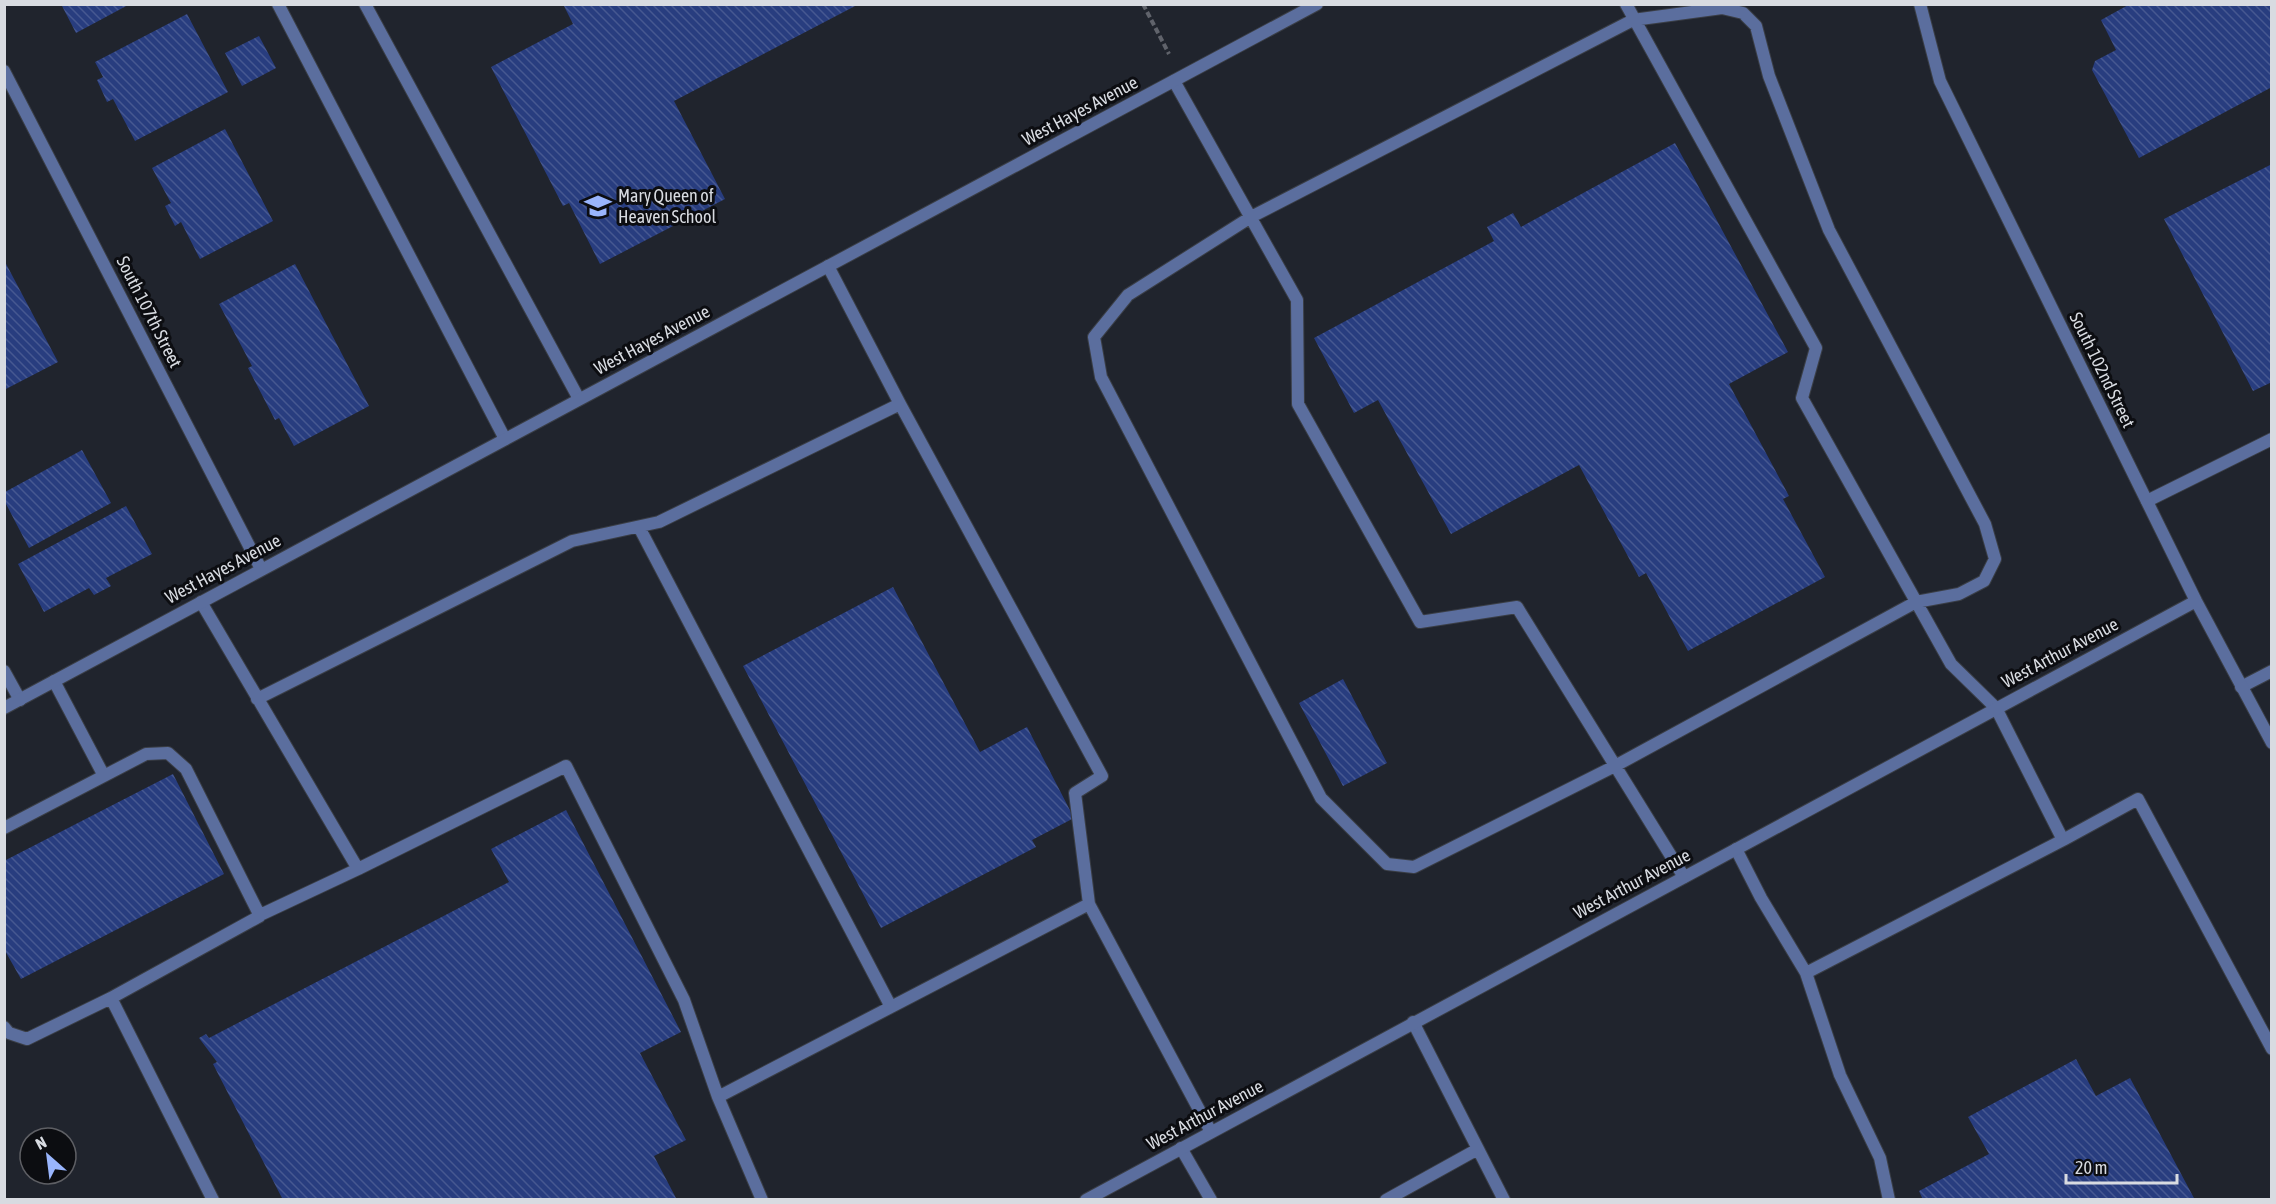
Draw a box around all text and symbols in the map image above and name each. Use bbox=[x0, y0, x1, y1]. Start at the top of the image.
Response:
street label: West Hayes Avenue bbox=[1019, 71, 1141, 150]
place label: Mary Queen of Heaven School bbox=[618, 185, 716, 227]
school or university icon: Mary Queen of Heaven School bbox=[583, 191, 613, 221]
street label: South 107th Street bbox=[112, 252, 187, 371]
street label: West Hayes Avenue bbox=[591, 300, 713, 379]
street label: South 102nd Street bbox=[2065, 309, 2139, 431]
street label: West Hayes Avenue bbox=[162, 529, 284, 608]
street label: West Arthur Avenue bbox=[1998, 613, 2122, 692]
street label: West Arthur Avenue bbox=[1570, 844, 1694, 923]
street label: West Arthur Avenue bbox=[1143, 1075, 1267, 1154]
north arrow bbox=[18, 1126, 78, 1186]
text: N bbox=[33, 1133, 49, 1153]
scale bar bbox=[2066, 1147, 2177, 1185]
text: 20 m bbox=[2075, 1157, 2107, 1178]

